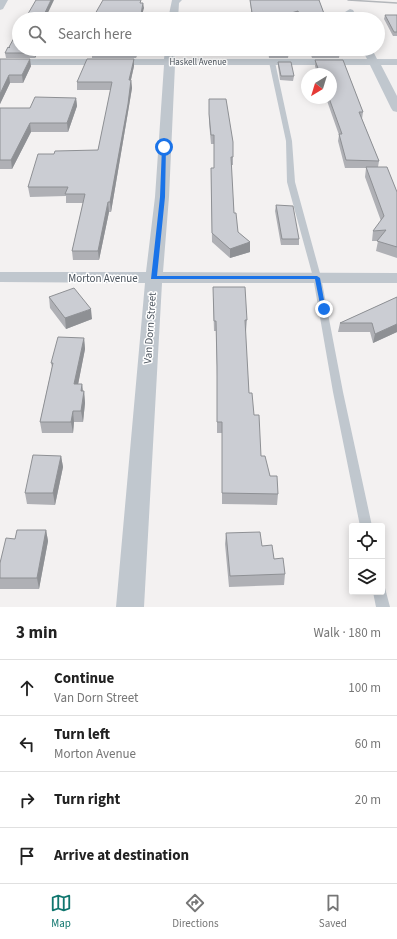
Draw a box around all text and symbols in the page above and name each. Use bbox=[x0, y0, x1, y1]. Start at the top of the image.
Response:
search box bbox=[12, 12, 385, 56]
icon: search bbox=[26, 23, 48, 45]
text: Search here bbox=[58, 24, 132, 45]
street label: Haskell Avenue bbox=[169, 56, 227, 69]
north arrow bbox=[301, 68, 337, 104]
route start bbox=[155, 138, 173, 156]
street label: Morton Avenue bbox=[68, 271, 138, 286]
street label: Van Dorn Street bbox=[140, 292, 160, 364]
route end bbox=[315, 300, 333, 318]
map controls bbox=[349, 523, 385, 595]
button: locate bbox=[349, 523, 385, 559]
button: layers bbox=[349, 559, 385, 595]
text: 3 min bbox=[16, 621, 57, 645]
text: Walk · 180 m bbox=[313, 624, 381, 642]
text: Continue bbox=[54, 668, 114, 689]
icon: ahead bbox=[16, 677, 38, 699]
text: 100 m bbox=[348, 679, 381, 697]
text: Van Dorn Street bbox=[54, 689, 139, 707]
text: Turn left bbox=[54, 724, 110, 745]
icon: left bbox=[16, 733, 38, 755]
text: 60 m bbox=[355, 735, 381, 753]
text: Morton Avenue bbox=[54, 745, 136, 763]
icon: right bbox=[16, 789, 38, 811]
text: Turn right bbox=[54, 789, 120, 810]
text: 20 m bbox=[355, 791, 381, 809]
icon: arrive bbox=[16, 845, 38, 867]
text: Arrive at destination bbox=[54, 845, 189, 866]
tab: Map bbox=[50, 892, 72, 931]
tab: Directions bbox=[172, 892, 219, 931]
tab: Saved bbox=[319, 892, 347, 931]

